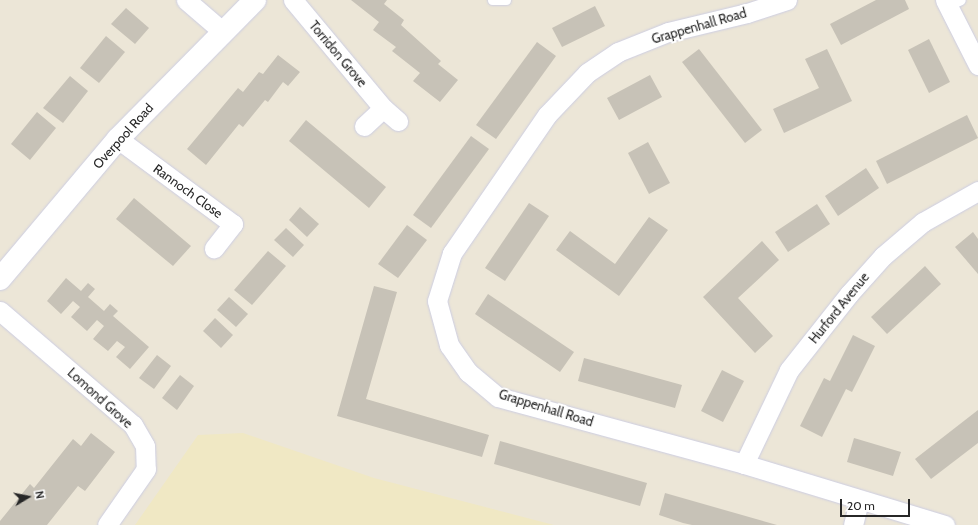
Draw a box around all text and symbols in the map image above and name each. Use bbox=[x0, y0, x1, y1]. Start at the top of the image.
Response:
street label: Grappenhall Road bbox=[650, 5, 748, 47]
street label: Torridon Grove bbox=[306, 18, 370, 90]
street label: Overpool Road bbox=[90, 100, 156, 172]
street label: Rannoch Close bbox=[150, 161, 226, 221]
street label: Hurford Avenue bbox=[806, 269, 872, 347]
street label: Lomond Grove bbox=[64, 365, 136, 431]
street label: Grappenhall Road bbox=[497, 386, 595, 430]
north arrow bbox=[8, 477, 48, 517]
text: N bbox=[32, 490, 47, 500]
scale bar bbox=[842, 491, 912, 517]
text: 20 m bbox=[847, 498, 875, 513]

